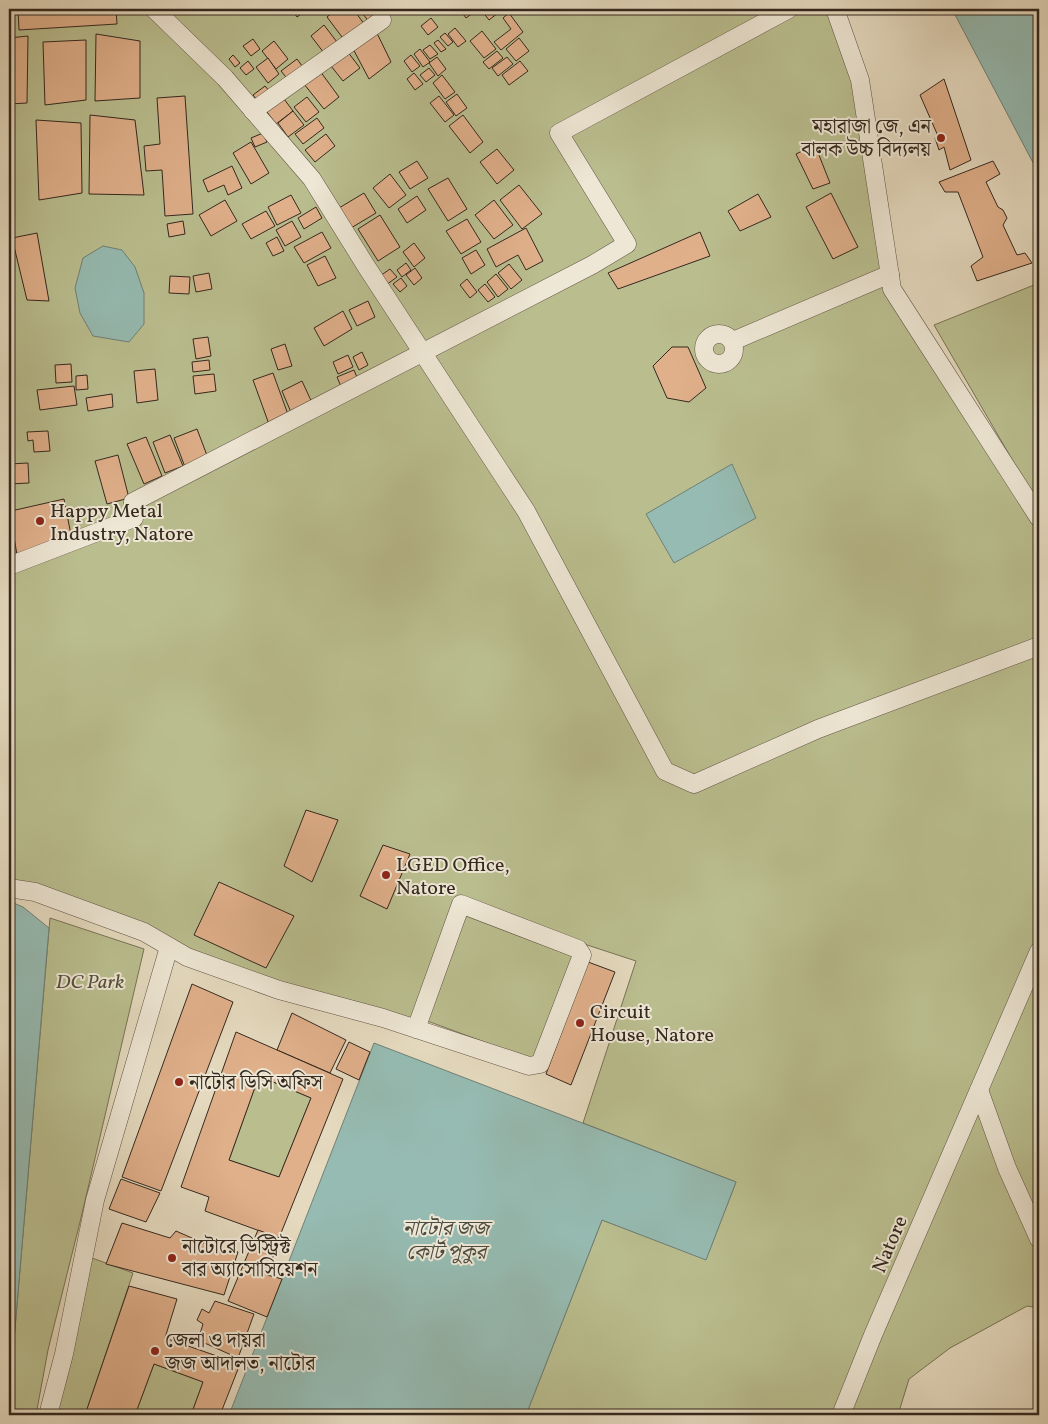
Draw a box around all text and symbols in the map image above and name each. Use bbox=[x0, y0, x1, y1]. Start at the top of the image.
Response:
place label: মহারাজা জে, এন বালক উচ্চ বিদ্যলয় bbox=[800, 114, 933, 165]
marker: মহারাজা জে, এন বালক উচ্চ বিদ্যলয় bbox=[935, 132, 947, 144]
place label: Happy Metal Industry, Natore bbox=[50, 498, 194, 549]
marker: Happy Metal Industry, Natore bbox=[34, 515, 46, 527]
place label: LGED Office, Natore bbox=[396, 852, 510, 903]
marker: LGED Office, Natore bbox=[380, 869, 392, 881]
park label: DC Park bbox=[56, 969, 124, 997]
place label: Circuit House, Natore bbox=[590, 999, 714, 1050]
marker: Circuit House, Natore bbox=[574, 1017, 586, 1029]
place label: নাটোর ডিসি অফিস bbox=[188, 1070, 324, 1098]
marker: নাটোর ডিসি অফিস bbox=[173, 1076, 185, 1088]
street label: Natore bbox=[866, 1212, 915, 1278]
water label: নাটোর জজ কোর্ট পুকুর bbox=[403, 1215, 494, 1268]
place label: নাটোরে ডিস্ট্রিক্ট বার অ্যাসোসিয়েশন bbox=[181, 1233, 319, 1285]
marker: নাটোরে ডিস্ট্রিক্ট বার অ্যাসোসিয়েশন bbox=[166, 1252, 178, 1264]
place label: জেলা ও দায়রা জজ আদালত, নাটোর bbox=[164, 1328, 316, 1379]
marker: জেলা ও দায়রা জজ আদালত, নাটোর bbox=[149, 1345, 161, 1357]

